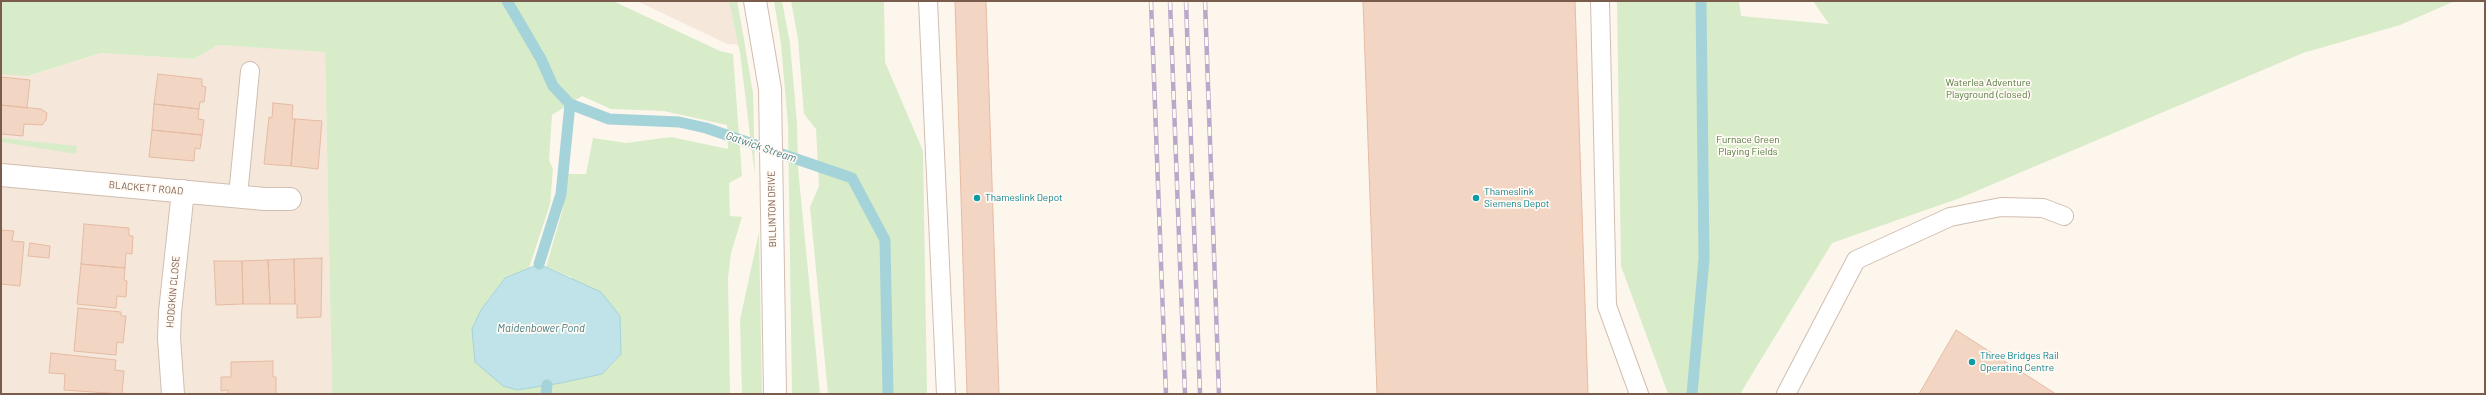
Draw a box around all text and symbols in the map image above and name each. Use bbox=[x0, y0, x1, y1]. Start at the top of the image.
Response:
park label: Waterlea Adventure Playground (closed) bbox=[1945, 77, 2031, 100]
water label: Gatwick Stream bbox=[724, 129, 798, 165]
park label: Furnace Green Playing Fields bbox=[1716, 134, 1780, 158]
street label: BILLINTON DRIVE bbox=[765, 171, 779, 247]
street label: BLACKETT ROAD bbox=[108, 179, 184, 197]
place label: Thameslink Siemens Depot bbox=[1484, 186, 1549, 210]
place label: Thameslink Depot bbox=[985, 192, 1063, 204]
marker: Thameslink Depot bbox=[972, 193, 982, 203]
marker: Thameslink Siemens Depot bbox=[1471, 193, 1481, 203]
street label: HODGKIN CLOSE bbox=[164, 255, 182, 329]
water label: Maidenbower Pond bbox=[497, 321, 585, 335]
place label: Three Bridges Rail Operating Centre bbox=[1980, 350, 2059, 374]
marker: Three Bridges Rail Operating Centre bbox=[1967, 357, 1977, 367]

